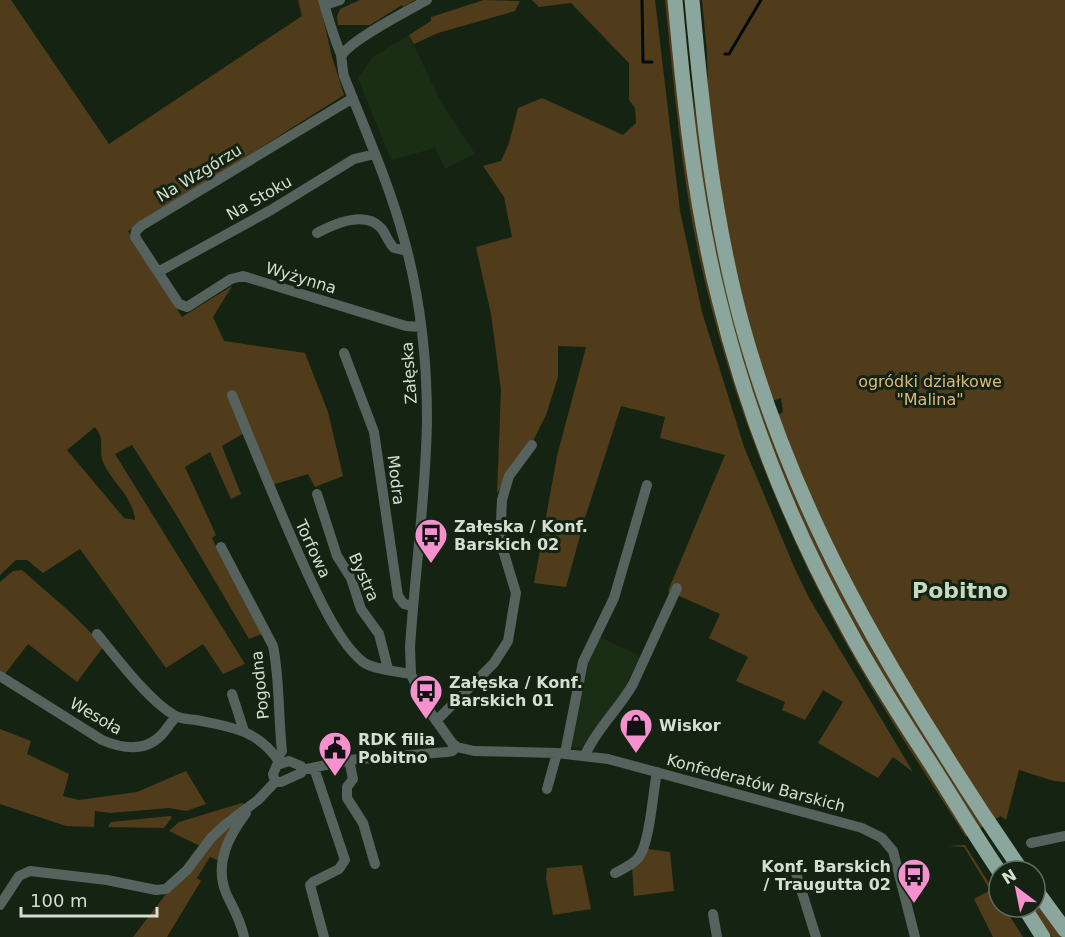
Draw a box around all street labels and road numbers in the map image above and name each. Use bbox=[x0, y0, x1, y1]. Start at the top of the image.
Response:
street label: Na Wzgórzu bbox=[153, 140, 245, 206]
street label: Na Stoku bbox=[223, 172, 295, 224]
street label: Wyżynna bbox=[263, 258, 339, 298]
street label: Załęska bbox=[397, 341, 421, 405]
street label: Modra bbox=[384, 454, 408, 506]
street label: Torfowa bbox=[291, 516, 335, 581]
street label: Bystra bbox=[345, 550, 383, 604]
street label: Pogodna bbox=[247, 650, 273, 720]
street label: Wesoła bbox=[66, 693, 126, 739]
street label: Konfederatów Barskich bbox=[665, 750, 847, 816]

